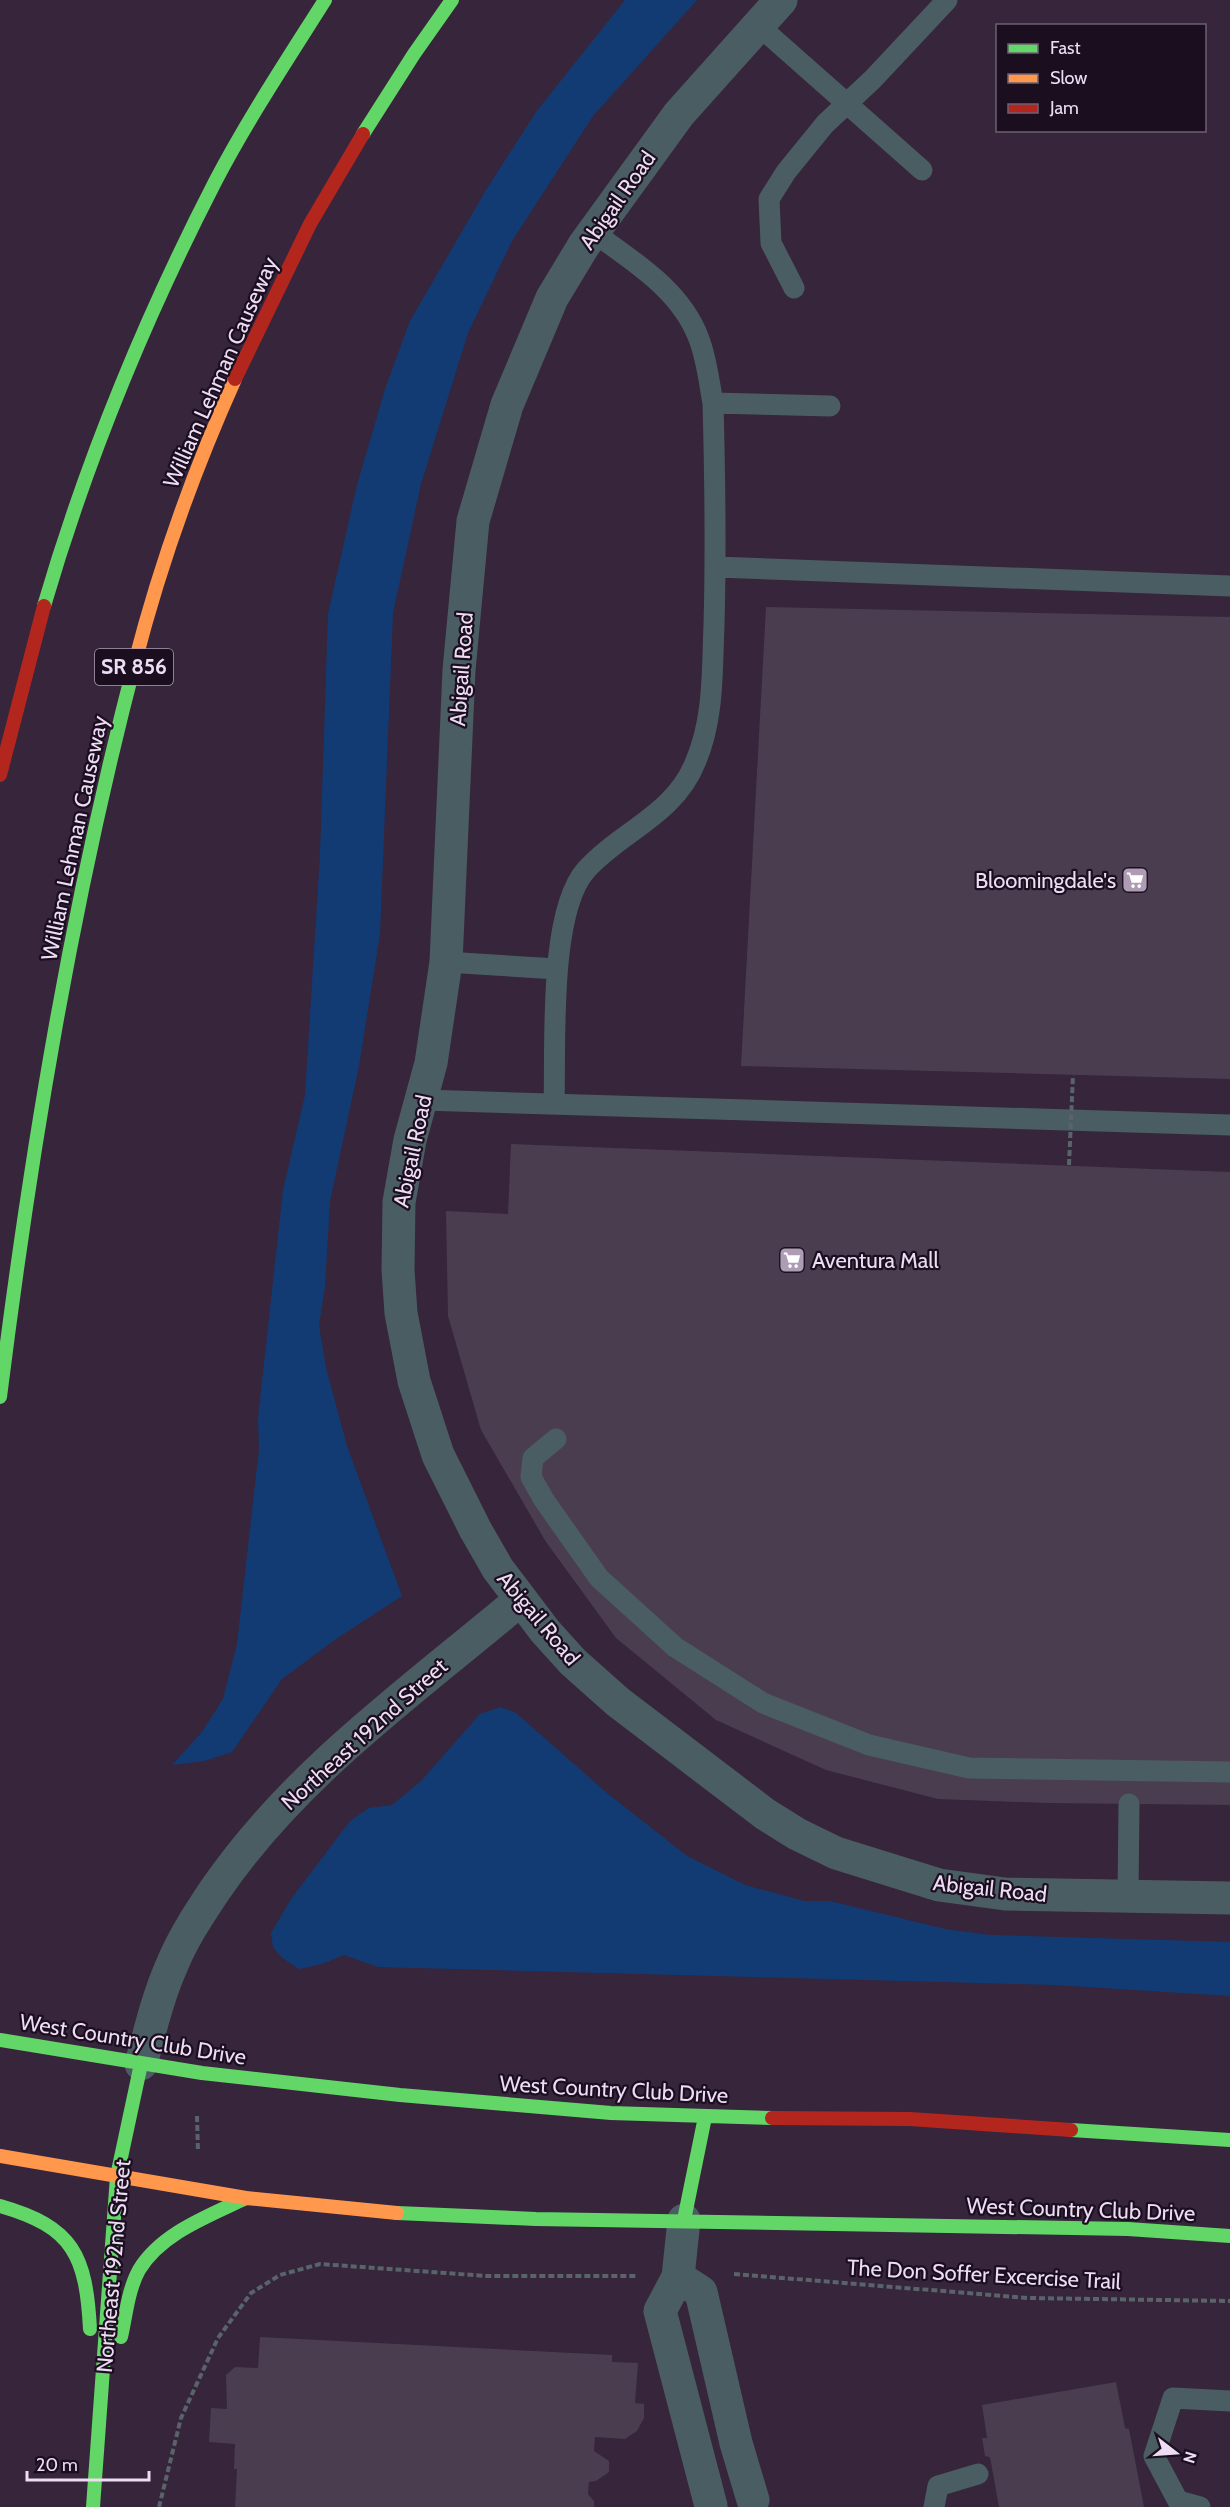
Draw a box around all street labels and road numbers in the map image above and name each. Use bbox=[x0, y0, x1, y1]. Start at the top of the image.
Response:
street label: Abigail Road bbox=[574, 146, 661, 255]
street label: William Lehman Causeway bbox=[157, 253, 284, 492]
street label: Abigail Road bbox=[444, 611, 479, 727]
road number: SR 856 bbox=[95, 649, 173, 685]
street label: William Lehman Causeway bbox=[35, 713, 114, 963]
street label: Abigail Road bbox=[387, 1092, 438, 1210]
street label: Abigail Road bbox=[491, 1566, 586, 1671]
street label: Northeast 192nd Street bbox=[276, 1652, 453, 1816]
street label: Abigail Road bbox=[932, 1869, 1048, 1908]
street label: West Country Club Drive bbox=[18, 2008, 248, 2071]
street label: West Country Club Drive bbox=[499, 2070, 729, 2109]
street label: Northeast 192nd Street bbox=[91, 2158, 136, 2374]
street label: West Country Club Drive bbox=[966, 2192, 1196, 2227]
street label: The Don Soffer Excercise Trail bbox=[846, 2254, 1122, 2295]

